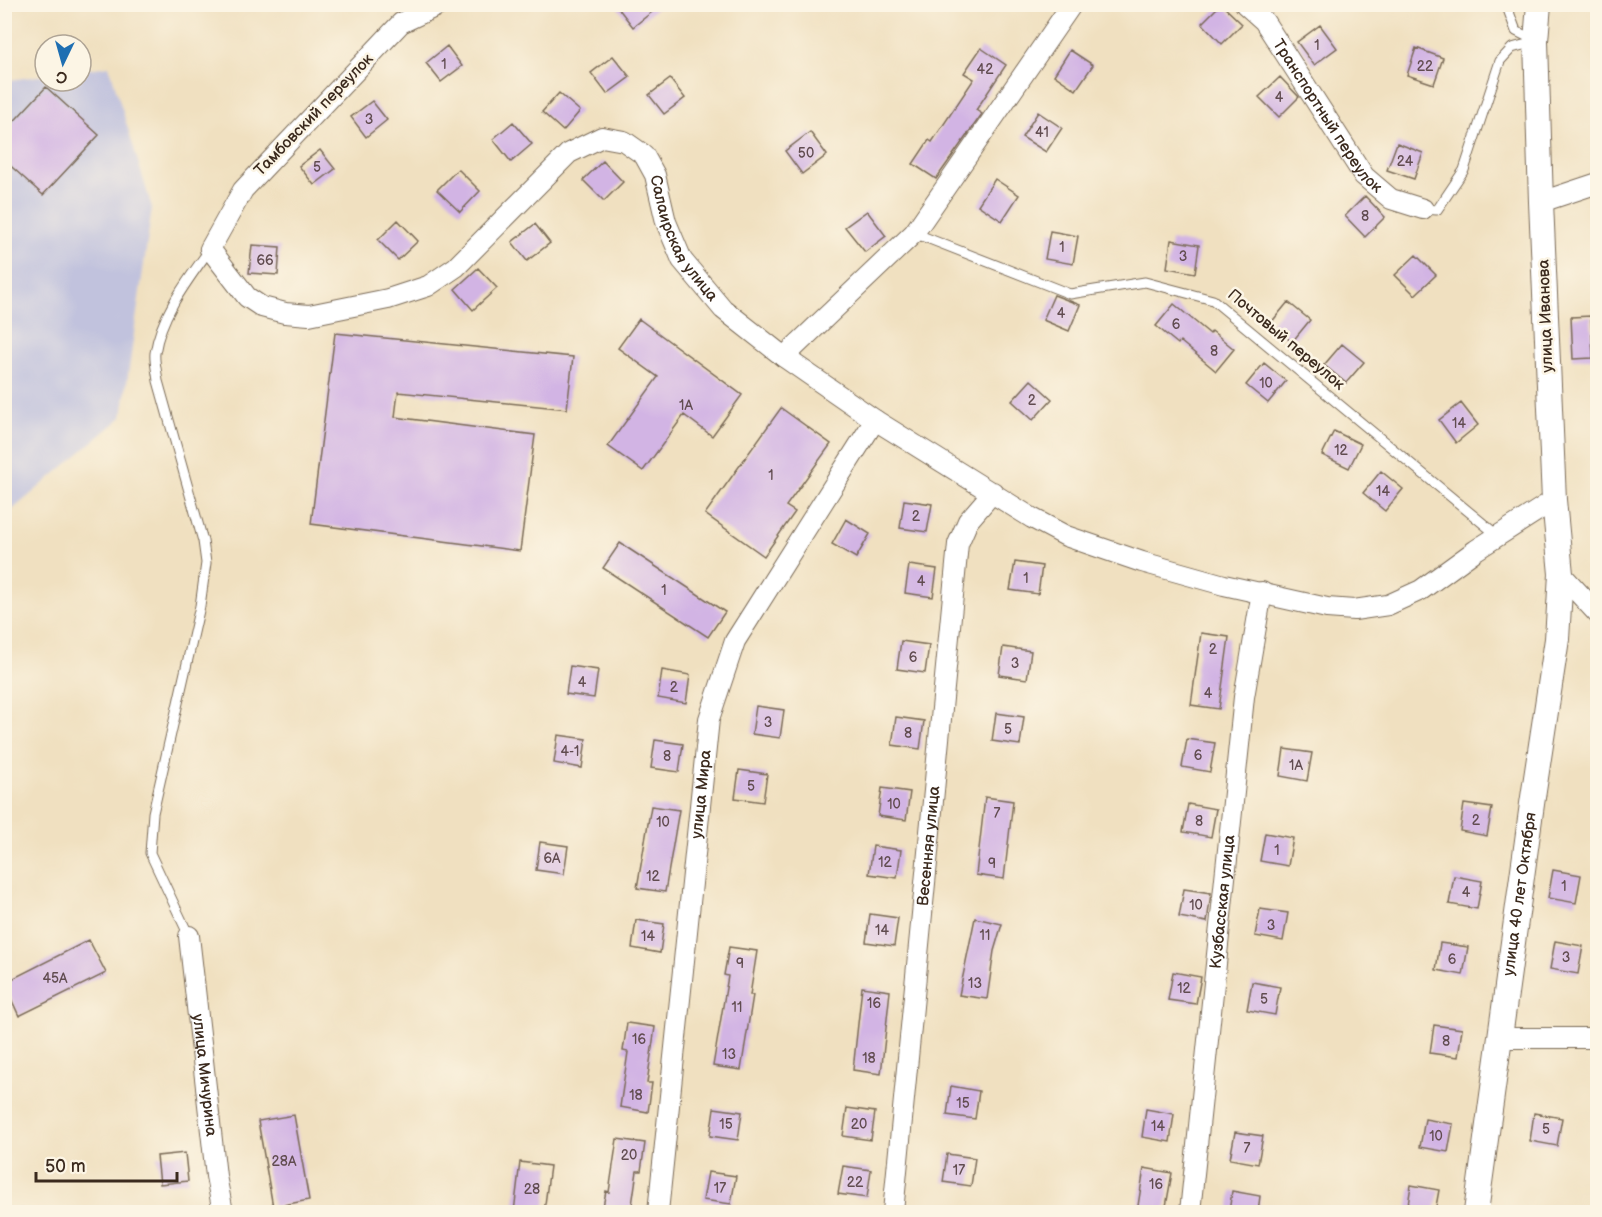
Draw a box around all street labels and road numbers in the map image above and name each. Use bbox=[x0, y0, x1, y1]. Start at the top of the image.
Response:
street label: Транспортный переулок bbox=[1269, 36, 1387, 197]
street label: Тамбовский переулок bbox=[251, 49, 378, 180]
street label: Салаирская улица bbox=[646, 173, 722, 306]
street label: улица Иванова bbox=[1535, 258, 1557, 373]
street label: Почтовый переулок bbox=[1224, 286, 1349, 395]
street label: улица Мира bbox=[687, 748, 715, 840]
street label: Весенняя улица bbox=[913, 784, 944, 907]
street label: улица 40 лет Октября bbox=[1499, 811, 1540, 977]
street label: Кузбасская улица bbox=[1206, 833, 1239, 970]
street label: улица Мичурина bbox=[188, 1013, 221, 1138]

